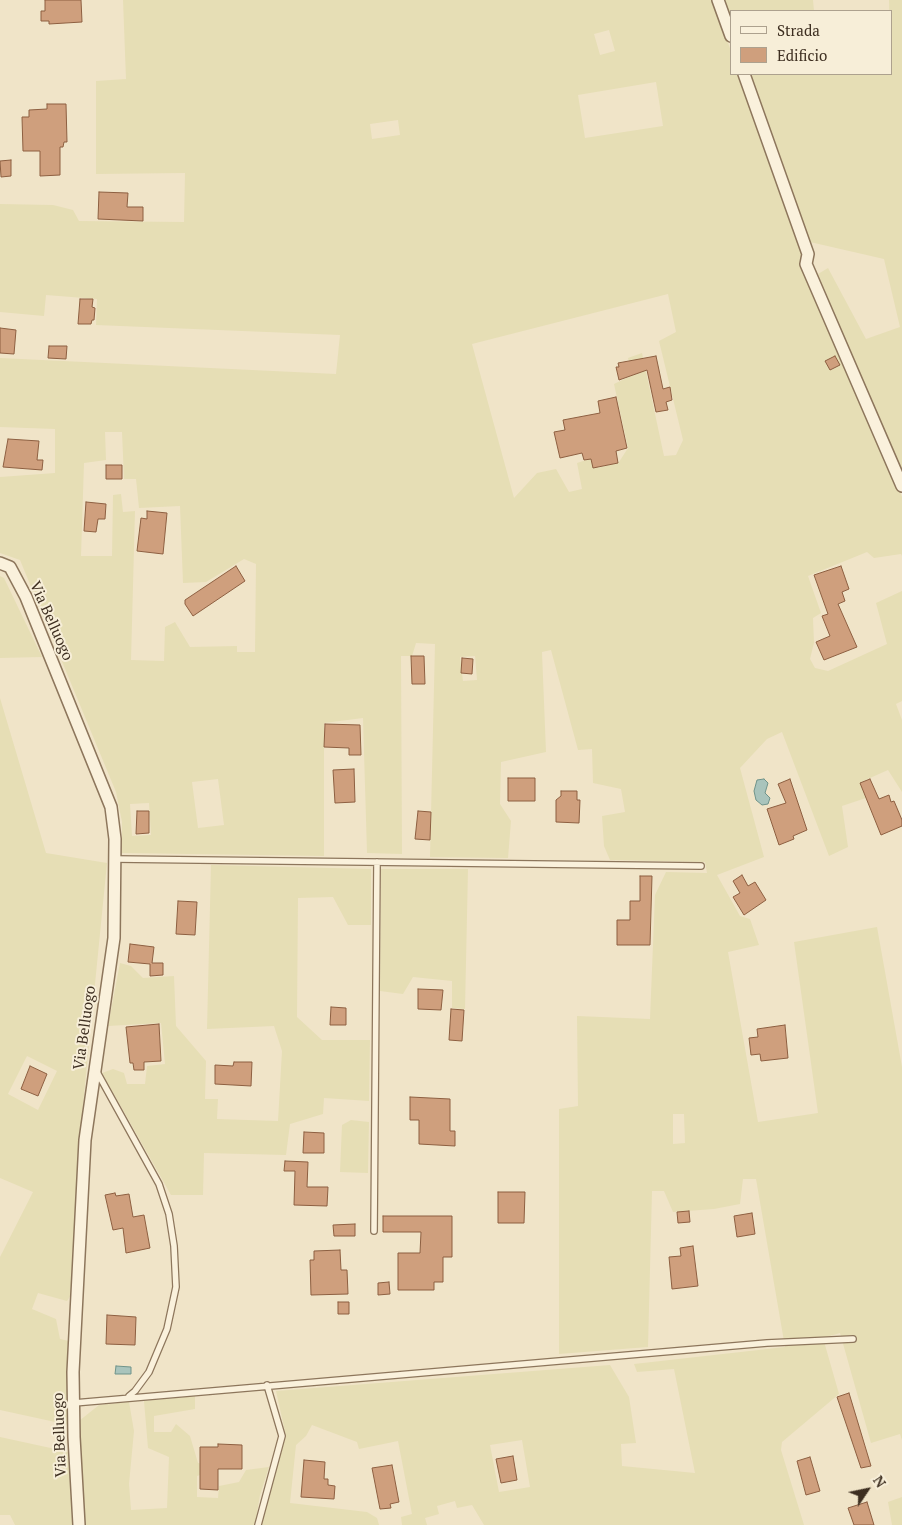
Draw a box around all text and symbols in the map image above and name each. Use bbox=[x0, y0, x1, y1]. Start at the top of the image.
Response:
legend bbox=[730, 10, 892, 75]
text: Strada bbox=[777, 20, 820, 40]
text: Edificio bbox=[777, 45, 827, 65]
street label: Via Belluogo bbox=[26, 579, 76, 663]
street label: Via Belluogo bbox=[70, 985, 100, 1071]
street label: Via Belluogo bbox=[50, 1392, 70, 1478]
north arrow bbox=[842, 1465, 892, 1515]
text: N bbox=[869, 1472, 891, 1491]

